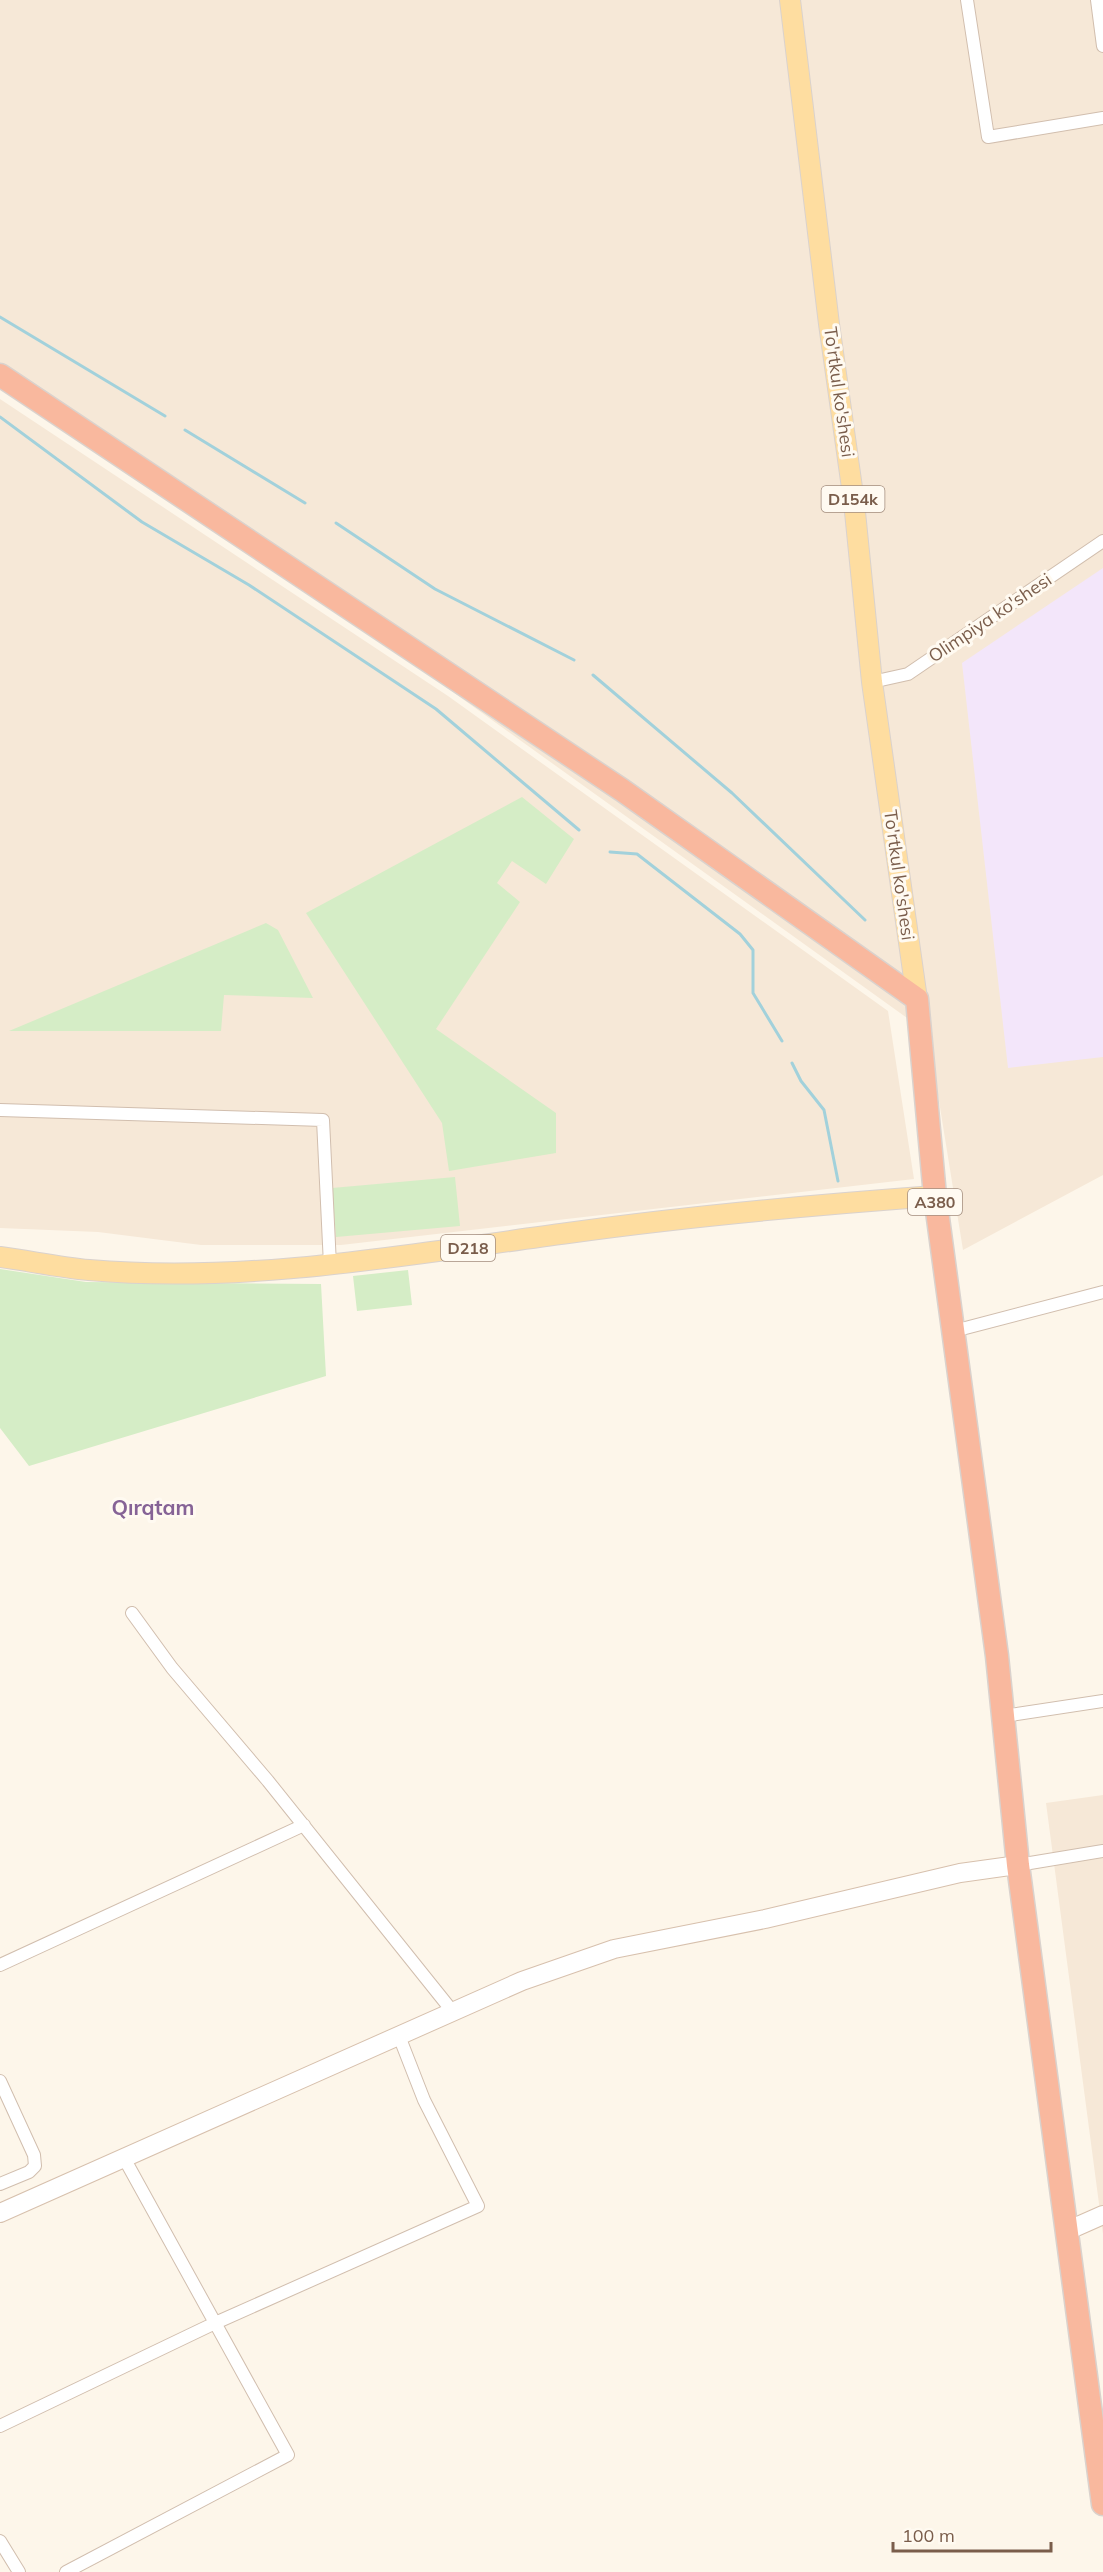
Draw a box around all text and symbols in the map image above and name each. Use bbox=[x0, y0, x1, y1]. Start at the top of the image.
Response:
street label: To'rtkul ko'shesi bbox=[819, 325, 860, 459]
road number: D154k bbox=[822, 486, 884, 512]
street label: Olimpiya ko'shesi bbox=[924, 568, 1056, 667]
street label: To'rtkul ko'shesi bbox=[879, 808, 920, 942]
road number: A380 bbox=[908, 1189, 962, 1215]
road number: D218 bbox=[441, 1235, 495, 1261]
district label: Qırqtam bbox=[112, 1494, 194, 1520]
scale bar bbox=[893, 2515, 1050, 2553]
text: 100 m bbox=[902, 2524, 955, 2547]

